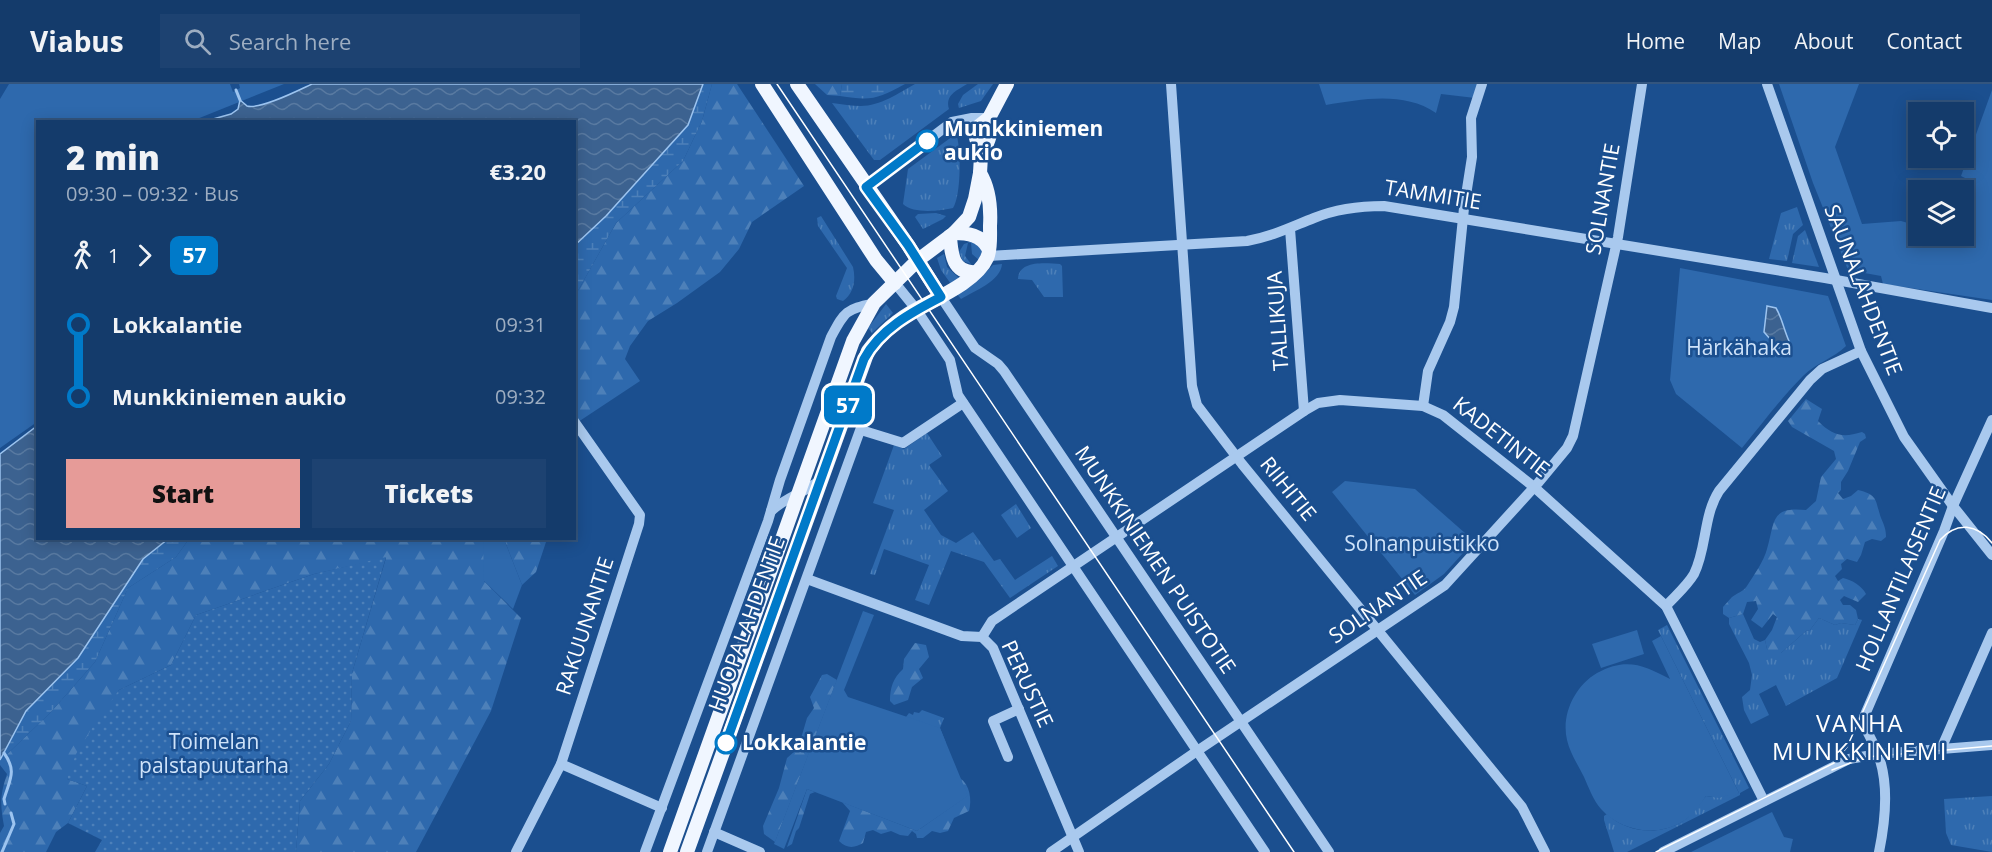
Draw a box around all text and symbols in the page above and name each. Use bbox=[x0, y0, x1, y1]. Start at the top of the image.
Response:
search box bbox=[160, 14, 580, 68]
text: Viabus bbox=[30, 22, 124, 60]
icon: search bbox=[181, 25, 214, 58]
text: Search here bbox=[229, 26, 351, 56]
text: Home bbox=[1626, 27, 1685, 55]
text: Map bbox=[1718, 27, 1761, 55]
text: About bbox=[1794, 27, 1854, 55]
text: Contact bbox=[1887, 27, 1962, 55]
map controls bbox=[1908, 102, 1974, 246]
button: locate bbox=[1908, 102, 1974, 168]
place label: Munkkiniemen aukio bbox=[944, 114, 1103, 166]
marker: Munkkiniemen aukio bbox=[916, 130, 938, 152]
text: 2 min bbox=[66, 135, 160, 180]
street label: SOLNANTIE bbox=[1578, 141, 1626, 257]
text: €3.20 bbox=[489, 156, 546, 186]
street label: TAMMITIE bbox=[1383, 173, 1484, 215]
text: 09:30 – 09:32 · Bus bbox=[66, 180, 239, 207]
button: layers bbox=[1908, 180, 1974, 246]
street label: SAUNALAHDENTIE bbox=[1818, 200, 1909, 379]
icon: walk bbox=[66, 239, 99, 272]
icon: forward bbox=[128, 239, 161, 272]
text: 57 bbox=[182, 241, 206, 269]
text: 1 bbox=[108, 242, 119, 269]
street label: TALLIKUJA bbox=[1260, 270, 1294, 372]
text: Lokkalantie bbox=[112, 309, 242, 339]
text: 09:31 bbox=[495, 311, 546, 338]
park label: Härkähaka bbox=[1686, 333, 1792, 361]
text: Munkkiniemen aukio bbox=[112, 381, 346, 411]
text: 09:32 bbox=[495, 383, 546, 410]
line badge: 57 bbox=[821, 386, 875, 424]
street label: KADETINTIE bbox=[1448, 390, 1556, 483]
text: 57 bbox=[836, 391, 860, 419]
street label: MUNKKINIEMEN PUISTOTIE bbox=[1069, 440, 1243, 679]
street label: RIIHITIE bbox=[1254, 450, 1323, 526]
button: Start bbox=[66, 459, 300, 528]
button: Tickets bbox=[312, 459, 546, 528]
street label: HOLLANTILAISENTIE bbox=[1848, 482, 1952, 675]
park label: Solnanpuistikko bbox=[1344, 529, 1500, 557]
street label: HUOPALAHDENTIE bbox=[701, 532, 791, 715]
street label: RAKUUNANTIE bbox=[549, 553, 620, 698]
street label: SOLNANTIE bbox=[1323, 563, 1432, 649]
street label: PERUSTIE bbox=[996, 635, 1060, 732]
district label: VANHA MUNKKINIEMI bbox=[1772, 706, 1948, 767]
park label: Toimelan palstapuutarha bbox=[139, 727, 289, 779]
place label: Lokkalantie bbox=[742, 728, 866, 756]
marker: Lokkalantie bbox=[715, 732, 737, 754]

